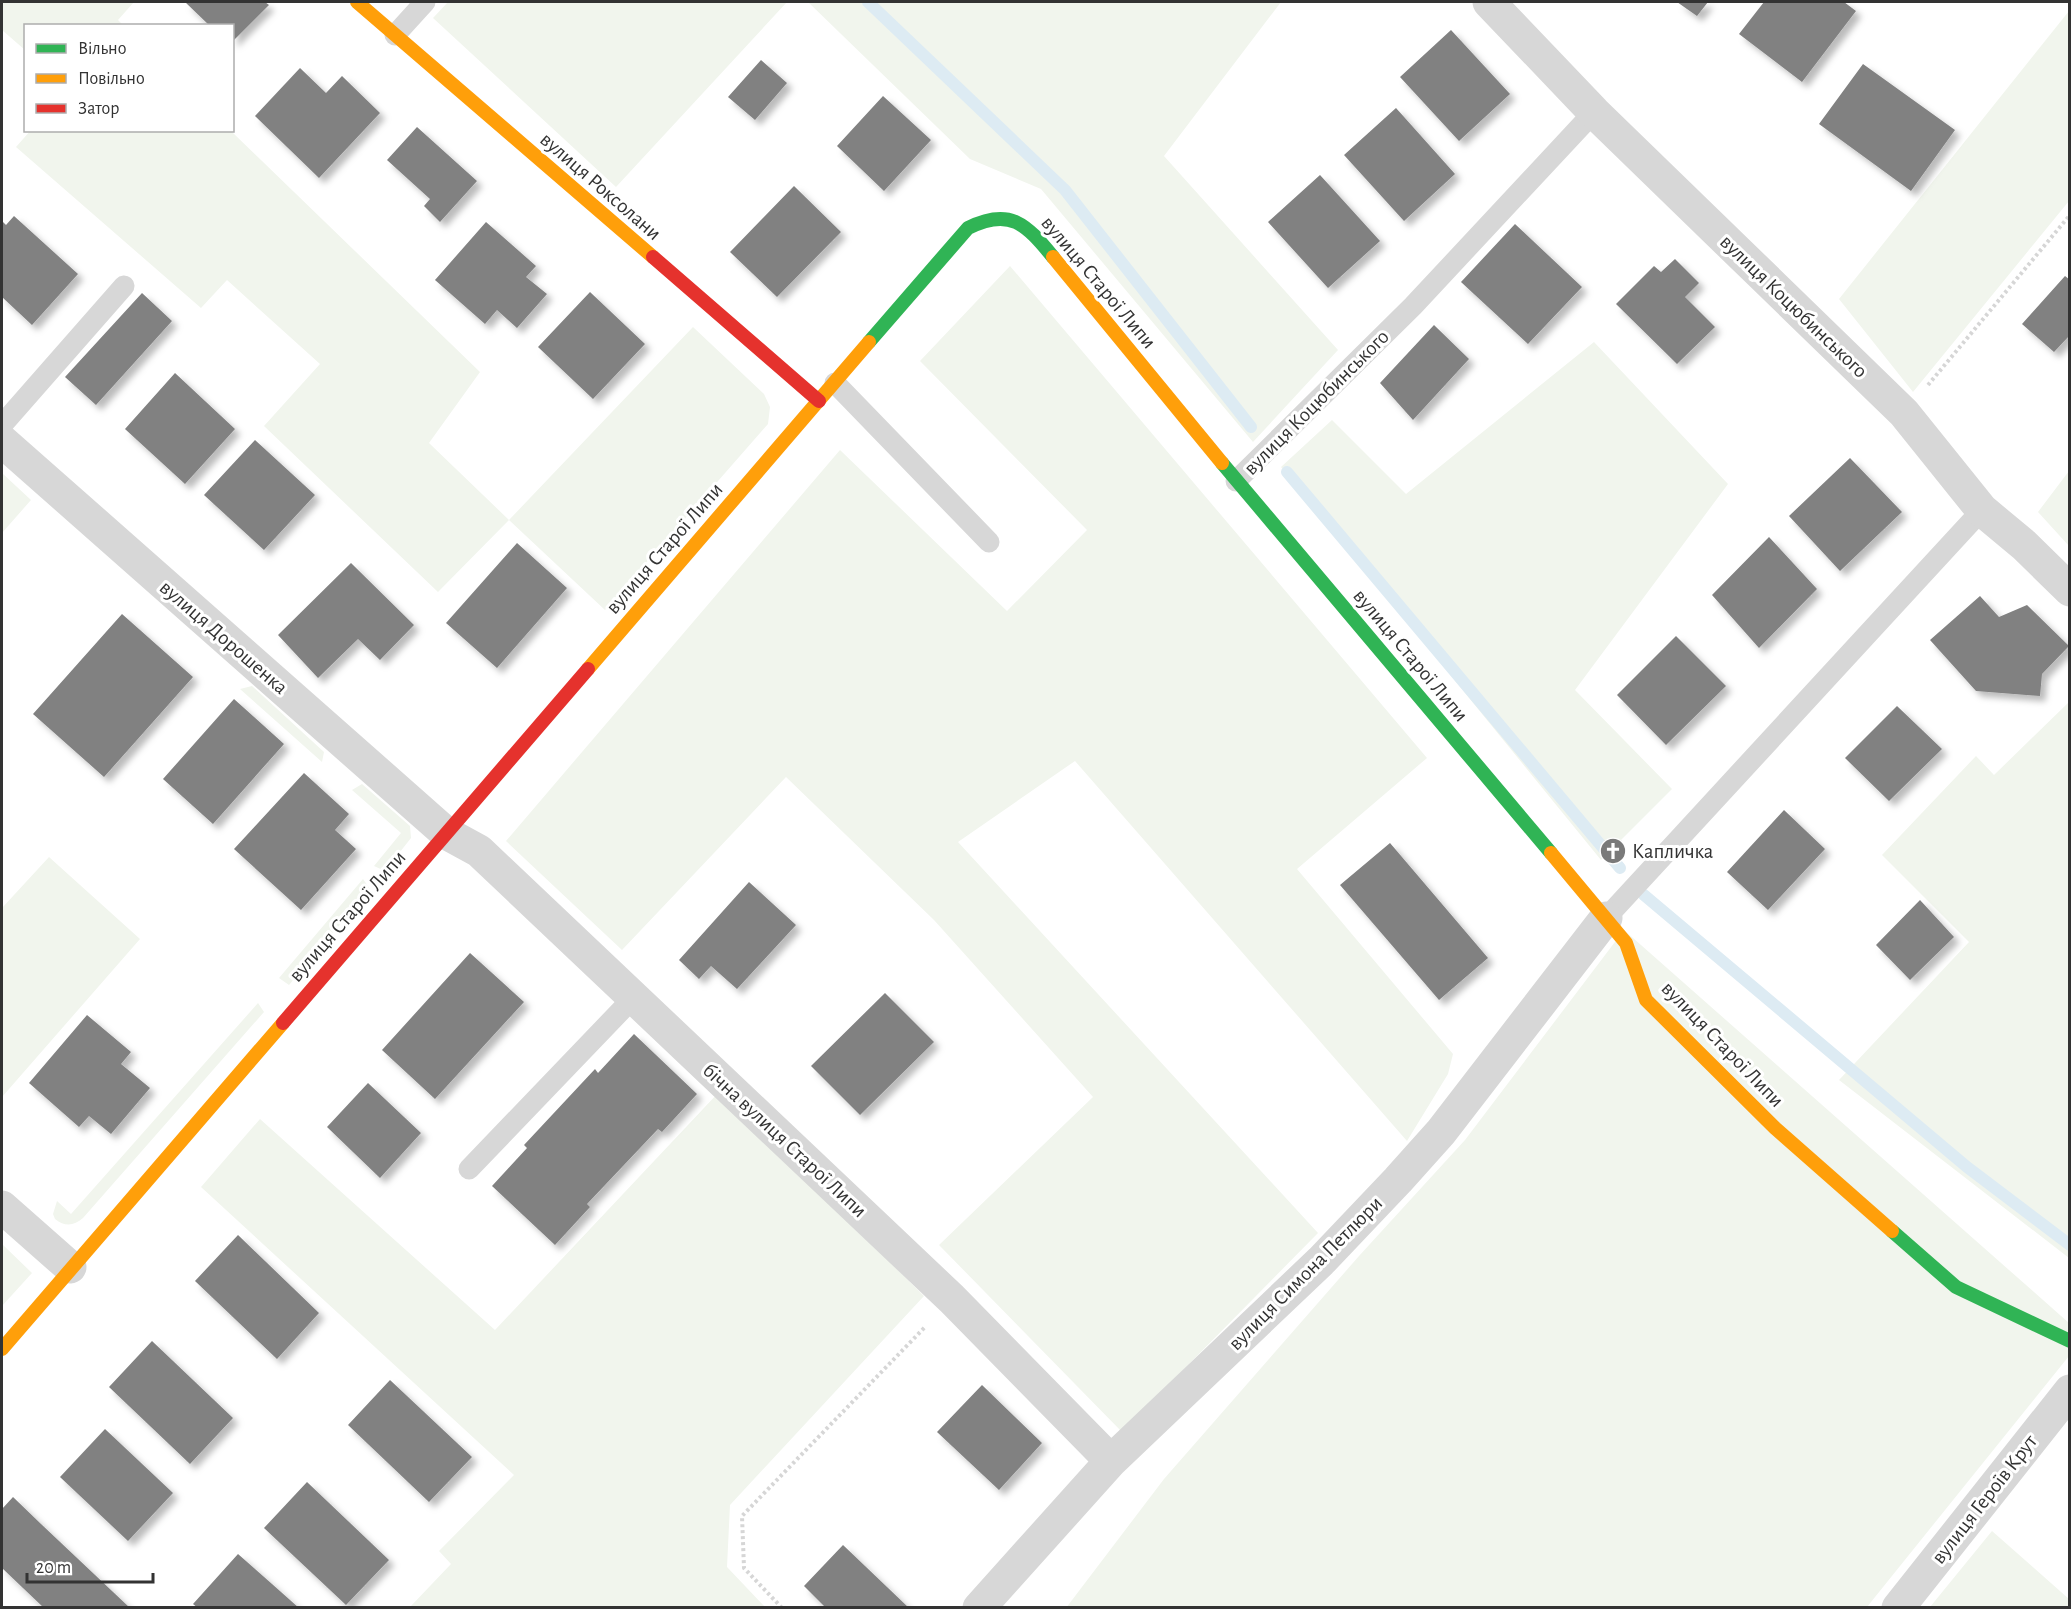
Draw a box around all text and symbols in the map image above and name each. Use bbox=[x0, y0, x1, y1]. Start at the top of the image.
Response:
legend bbox=[24, 24, 234, 132]
text: Вільно bbox=[78, 40, 126, 58]
text: Повільно bbox=[78, 70, 145, 88]
text: Затор bbox=[78, 100, 119, 118]
street label: вулиця Роксолани bbox=[536, 128, 665, 244]
street label: вулиця Старої Липи bbox=[1037, 212, 1160, 353]
street label: вулиця Коцюбинського bbox=[1716, 231, 1871, 382]
street label: вулиця Коцюбинського bbox=[1240, 326, 1393, 479]
street label: вулиця Старої Липи bbox=[602, 479, 727, 618]
street label: вулиця Дорошенка bbox=[156, 576, 292, 699]
street label: вулиця Старої Липи bbox=[1349, 585, 1472, 726]
church icon: Капличка bbox=[1598, 836, 1628, 866]
place label: Капличка bbox=[1632, 841, 1714, 862]
street label: вулиця Старої Липи bbox=[285, 847, 410, 986]
street label: вулиця Старої Липи bbox=[1657, 977, 1788, 1111]
street label: бічна вулиця Старої Липи bbox=[699, 1059, 870, 1221]
street label: вулиця Симона Петлюри bbox=[1224, 1192, 1386, 1354]
street label: вулиця Героїв Крут bbox=[1928, 1430, 2041, 1568]
scale bar bbox=[27, 1546, 153, 1584]
text: 20 m bbox=[36, 1559, 71, 1577]

